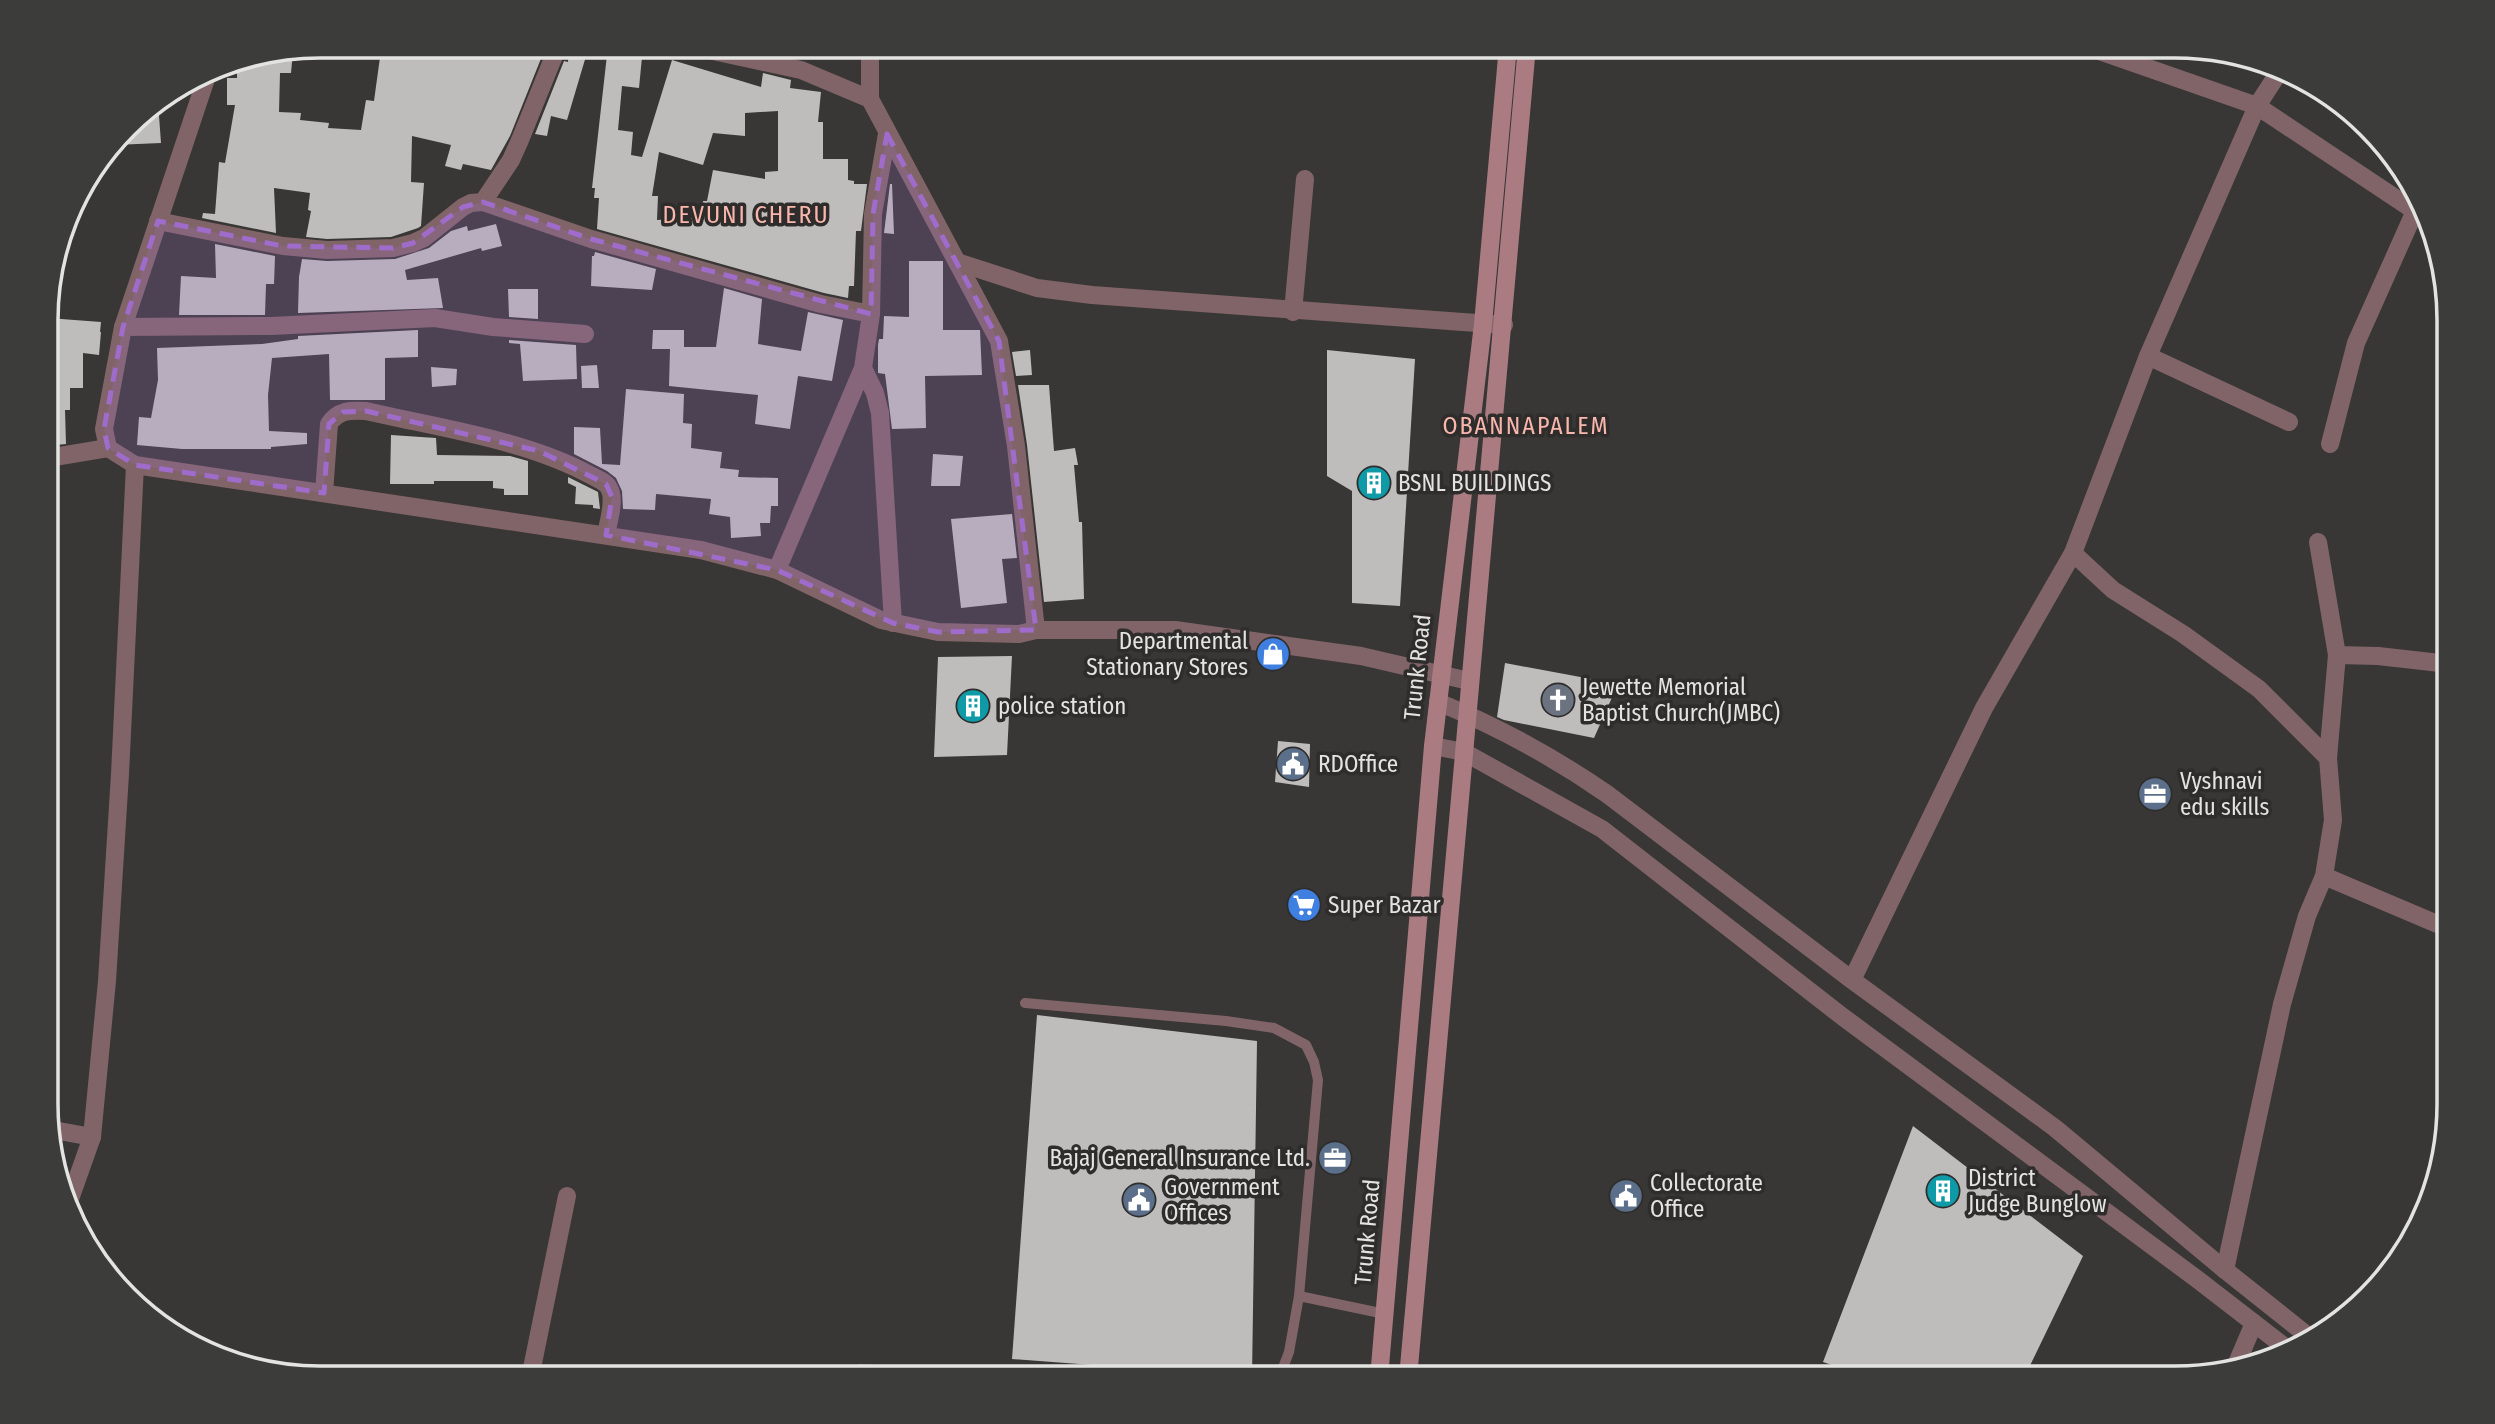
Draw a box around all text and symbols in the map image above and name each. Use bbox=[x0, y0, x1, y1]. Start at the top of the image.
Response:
district label: DEVUNI CHERU bbox=[662, 201, 830, 229]
district label: OBANNAPALEM bbox=[1442, 412, 1610, 440]
building icon: BSNL BUILDINGS bbox=[1355, 464, 1393, 502]
place label: BSNL BUILDINGS bbox=[1398, 469, 1551, 497]
street label: Trunk Road bbox=[1398, 613, 1436, 721]
place label: Departmental Stationary Stores bbox=[1086, 627, 1248, 681]
shop icon: Departmental Stationary Stores bbox=[1254, 635, 1292, 673]
place label: Jewette Memorial Baptist Church(JMBC) bbox=[1582, 673, 1780, 727]
church icon: Jewette Memorial Baptist Church(JMBC) bbox=[1539, 681, 1577, 719]
building icon: police station bbox=[954, 687, 992, 725]
place label: police station bbox=[998, 692, 1126, 720]
public building icon: RDOffice bbox=[1274, 745, 1312, 783]
place label: RDOffice bbox=[1318, 750, 1398, 778]
place label: Vyshnavi edu skills bbox=[2180, 767, 2270, 821]
office icon: Vyshnavi edu skills bbox=[2136, 775, 2174, 813]
supermarket icon: Super Bazar bbox=[1285, 886, 1323, 924]
place label: Super Bazar bbox=[1328, 891, 1440, 919]
office icon: Bajaj General Insurance Ltd. bbox=[1316, 1139, 1354, 1177]
place label: Bajaj General Insurance Ltd. bbox=[1050, 1144, 1310, 1172]
place label: District Judge Bunglow bbox=[1968, 1164, 2107, 1218]
place label: Collectorate Office bbox=[1650, 1169, 1763, 1223]
building icon: District Judge Bunglow bbox=[1924, 1172, 1962, 1210]
place label: Government Offices bbox=[1164, 1173, 1280, 1227]
public building icon: Collectorate Office bbox=[1607, 1177, 1645, 1215]
street label: Trunk Road bbox=[1348, 1178, 1386, 1286]
public building icon: Government Offices bbox=[1120, 1181, 1158, 1219]

